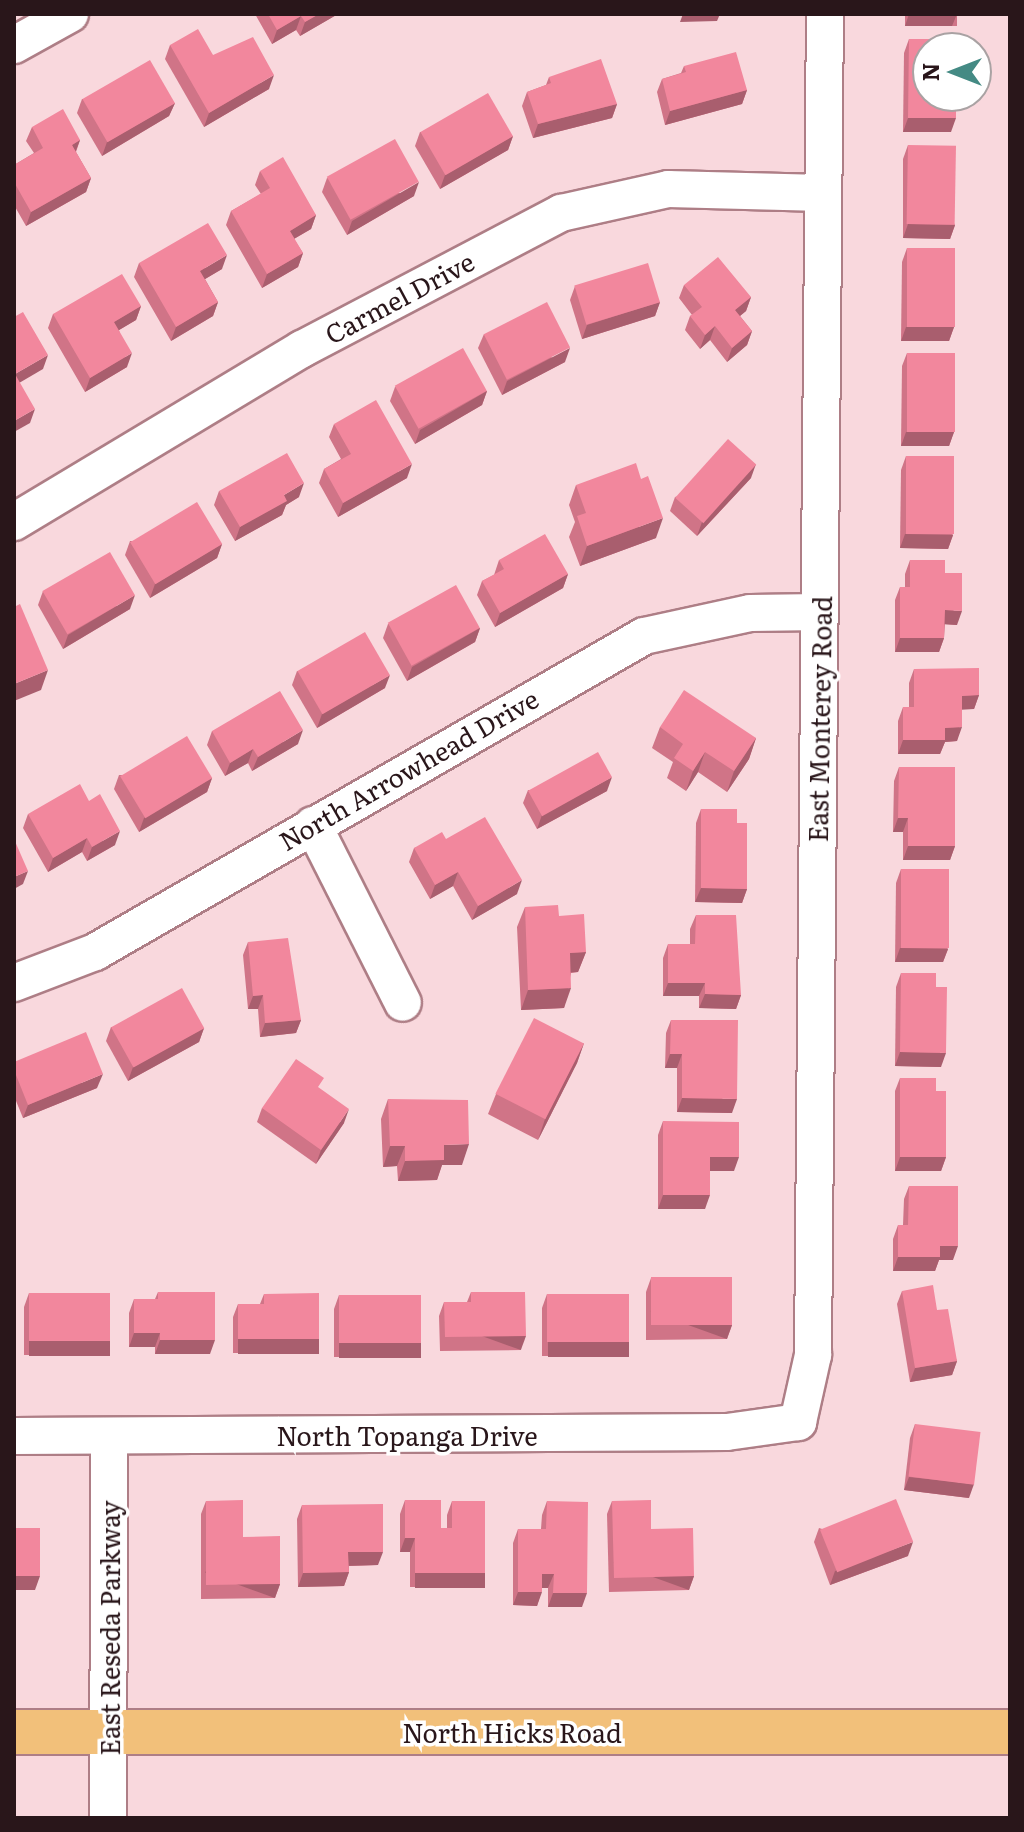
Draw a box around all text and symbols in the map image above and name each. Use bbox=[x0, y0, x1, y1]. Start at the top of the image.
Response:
north arrow bbox=[912, 32, 992, 112]
text: N bbox=[913, 63, 946, 81]
street label: Carmel Drive bbox=[319, 245, 479, 349]
street label: East Monterey Road bbox=[801, 596, 837, 842]
street label: North Arrowhead Drive bbox=[273, 682, 543, 856]
street label: North Topanga Drive bbox=[276, 1419, 538, 1451]
street label: East Reseda Parkway bbox=[93, 1500, 125, 1756]
street label: North Hicks Road bbox=[402, 1716, 622, 1748]

